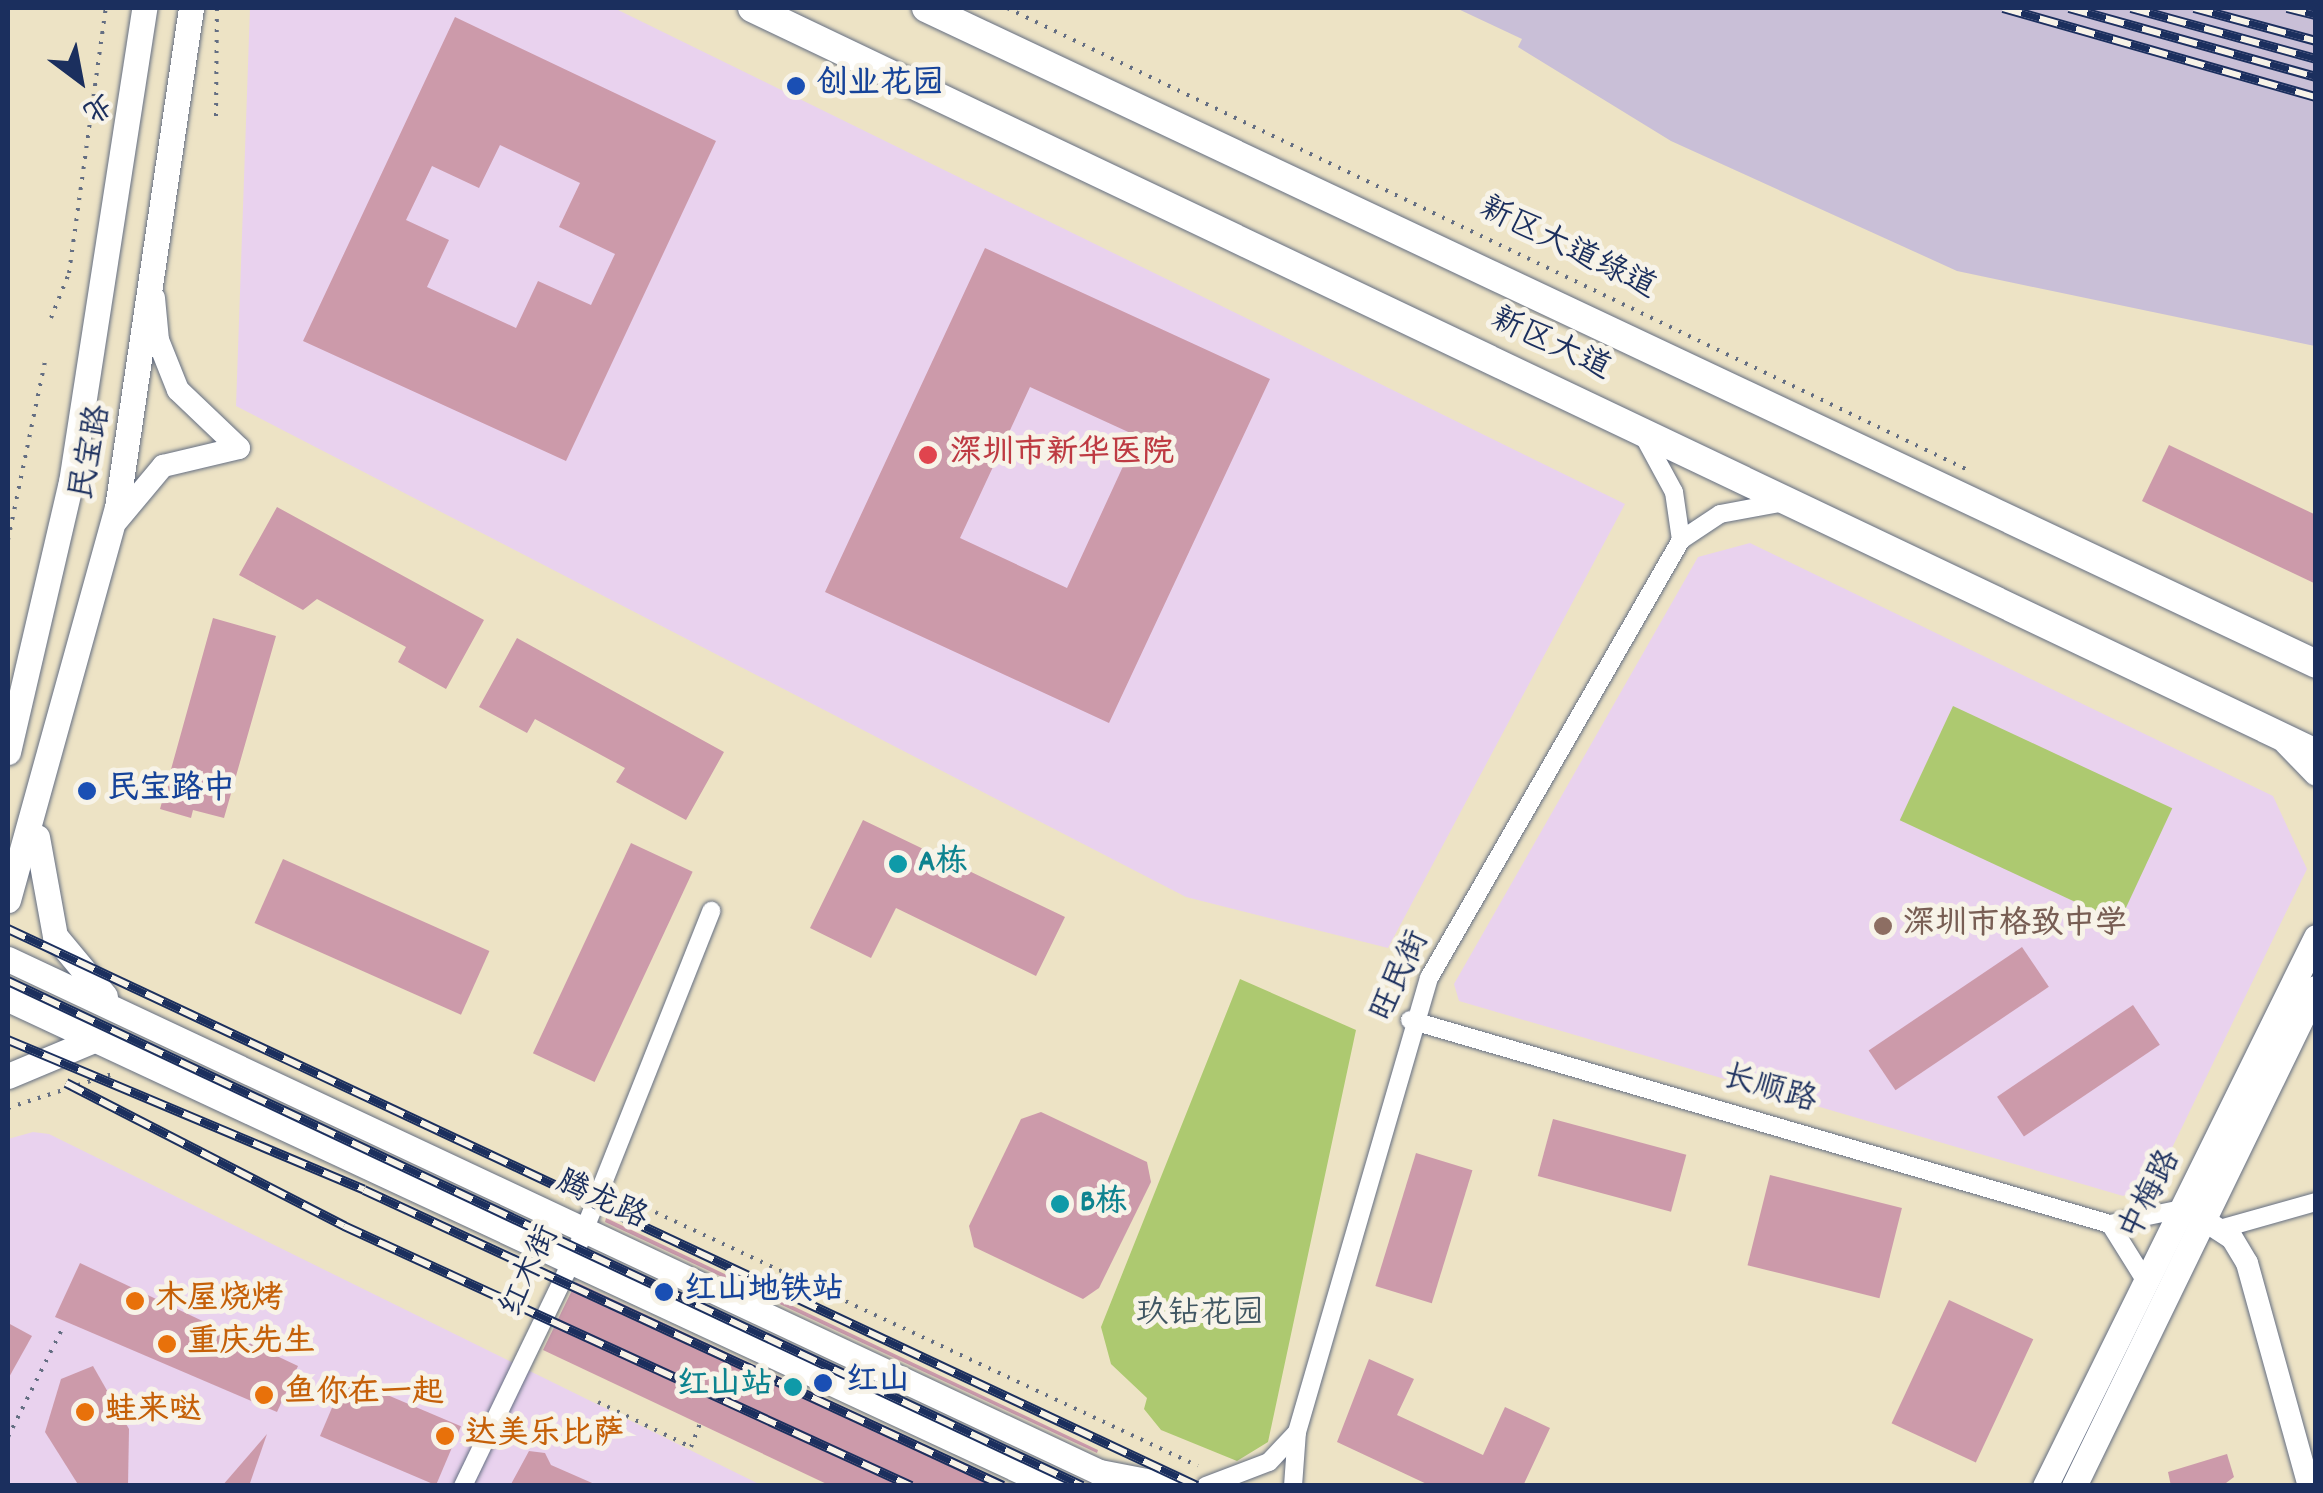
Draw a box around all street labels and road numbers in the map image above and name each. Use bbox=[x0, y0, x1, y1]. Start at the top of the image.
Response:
street label: 新区大道绿道 bbox=[1472, 191, 1662, 309]
street label: 新区大道 bbox=[1484, 302, 1616, 390]
street label: 民宝路 bbox=[65, 402, 121, 504]
street label: 旺民街 bbox=[1364, 925, 1440, 1029]
street label: 长顺路 bbox=[1718, 1059, 1820, 1123]
street label: 中梅路 bbox=[2113, 1145, 2191, 1247]
street label: 腾龙路 bbox=[549, 1164, 653, 1240]
street label: 红木街 bbox=[494, 1220, 570, 1324]

